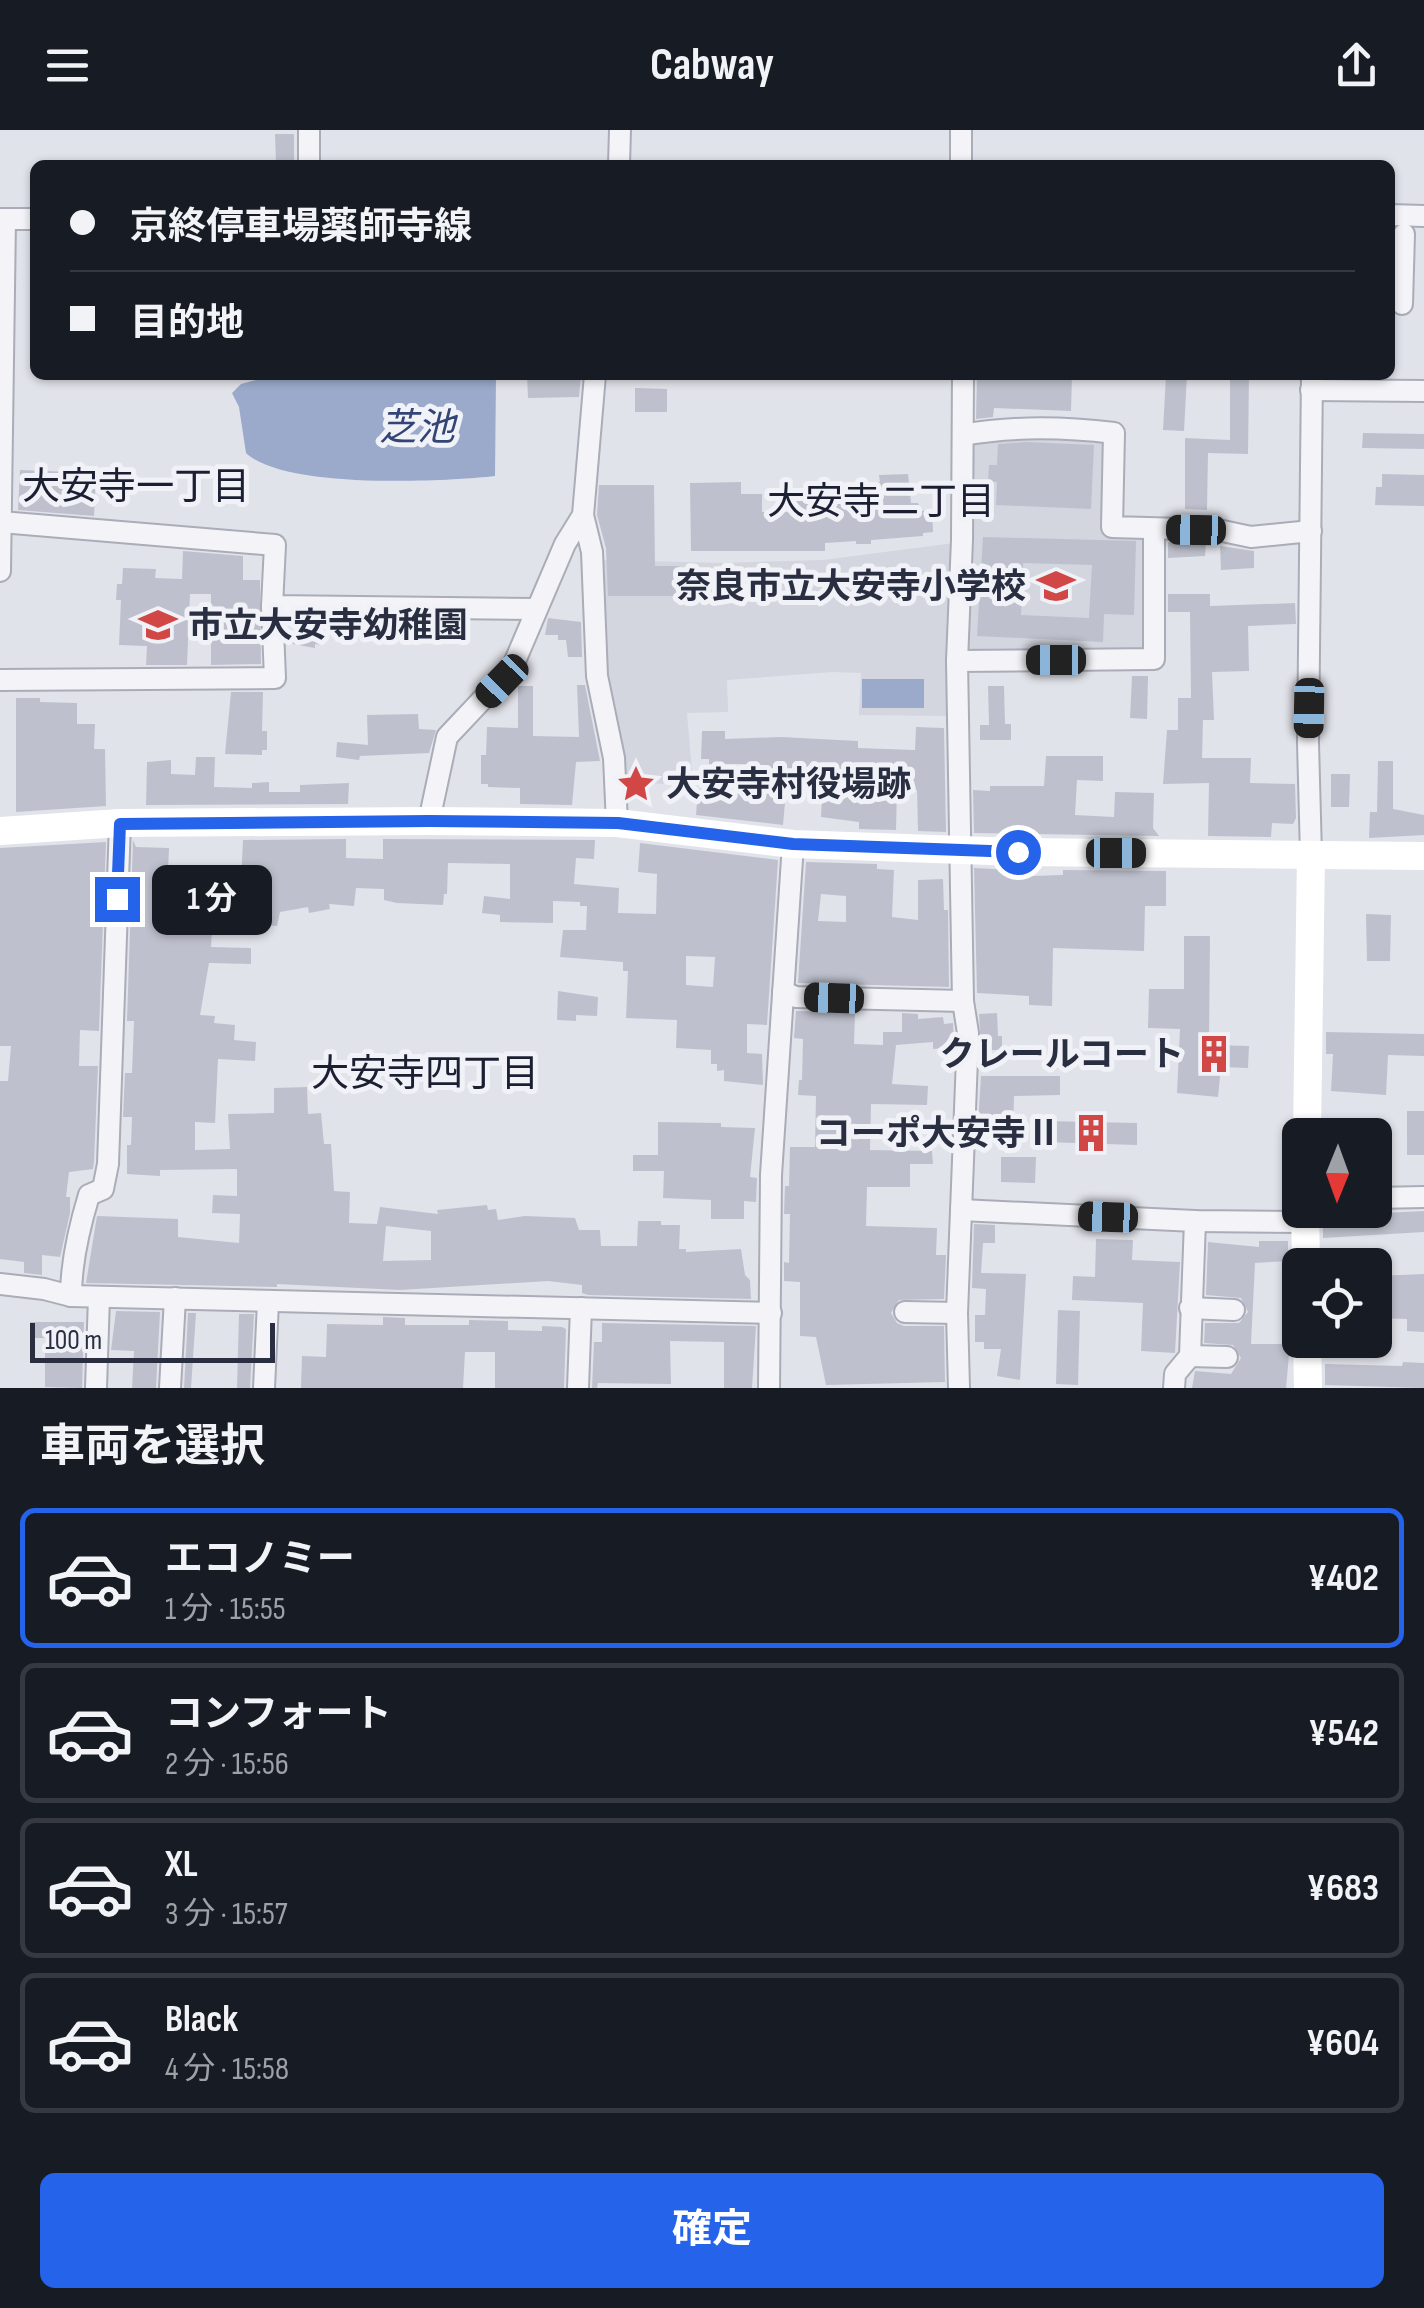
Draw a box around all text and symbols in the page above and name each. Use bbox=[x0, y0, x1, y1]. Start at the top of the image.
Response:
icon: menu bbox=[40, 38, 95, 93]
text: Cabway bbox=[650, 38, 774, 93]
icon: share bbox=[1329, 38, 1384, 93]
text: 京終停車場薬師寺線 bbox=[130, 205, 472, 250]
text: 目的地 bbox=[130, 301, 244, 346]
water label: 芝池 bbox=[379, 406, 459, 451]
district label: 大安寺一丁目 bbox=[22, 465, 250, 510]
district label: 大安寺二丁目 bbox=[767, 480, 995, 525]
car bbox=[1166, 514, 1226, 546]
school or university icon: 奈良市立大安寺小学校 bbox=[1035, 565, 1077, 607]
place label: 奈良市立大安寺小学校 bbox=[676, 566, 1026, 609]
school or university icon: 市立大安寺幼稚園 bbox=[137, 604, 179, 646]
place label: 市立大安寺幼稚園 bbox=[188, 605, 468, 648]
car bbox=[1026, 645, 1086, 675]
car bbox=[470, 649, 534, 713]
car bbox=[1293, 678, 1325, 738]
place icon: 大安寺村役場跡 bbox=[615, 763, 657, 805]
place label: 大安寺村役場跡 bbox=[666, 764, 911, 807]
route start bbox=[996, 830, 1041, 875]
car bbox=[1086, 838, 1146, 868]
callout: 1 分 bbox=[152, 864, 272, 934]
route end bbox=[95, 877, 140, 922]
text: 1 分 bbox=[187, 880, 237, 919]
car bbox=[803, 982, 865, 1014]
building icon: クレールコート bbox=[1193, 1033, 1235, 1075]
place label: クレールコート bbox=[940, 1034, 1184, 1077]
district label: 大安寺四丁目 bbox=[311, 1052, 539, 1097]
building icon: コーポ大安寺Ⅱ bbox=[1070, 1112, 1112, 1154]
place label: コーポ大安寺Ⅱ bbox=[816, 1113, 1061, 1156]
north arrow bbox=[1282, 1118, 1392, 1228]
map controls bbox=[1282, 1118, 1392, 1358]
car bbox=[1077, 1201, 1139, 1233]
button: locate bbox=[1282, 1248, 1392, 1358]
scale bar bbox=[30, 1318, 275, 1362]
text: 100 m bbox=[45, 1324, 102, 1357]
text: 車両を選択 bbox=[40, 1420, 265, 1475]
icon: car bbox=[45, 1533, 135, 1623]
text: エコノミー bbox=[165, 1537, 355, 1582]
text: ¥402 bbox=[1308, 1556, 1379, 1601]
text: 1 分 · 15:55 bbox=[165, 1590, 286, 1629]
icon: car bbox=[45, 1688, 135, 1778]
text: コンフォート bbox=[165, 1692, 392, 1737]
text: ¥542 bbox=[1308, 1711, 1379, 1756]
text: 2 分 · 15:56 bbox=[165, 1745, 289, 1784]
text: XL bbox=[165, 1842, 198, 1887]
icon: car bbox=[45, 1843, 135, 1933]
text: ¥683 bbox=[1307, 1866, 1379, 1911]
text: 3 分 · 15:57 bbox=[165, 1895, 288, 1934]
text: Black bbox=[165, 1997, 238, 2042]
icon: car bbox=[45, 1998, 135, 2088]
text: ¥604 bbox=[1306, 2021, 1379, 2066]
text: 4 分 · 15:58 bbox=[165, 2050, 289, 2089]
button: 確定 bbox=[40, 2173, 1384, 2288]

